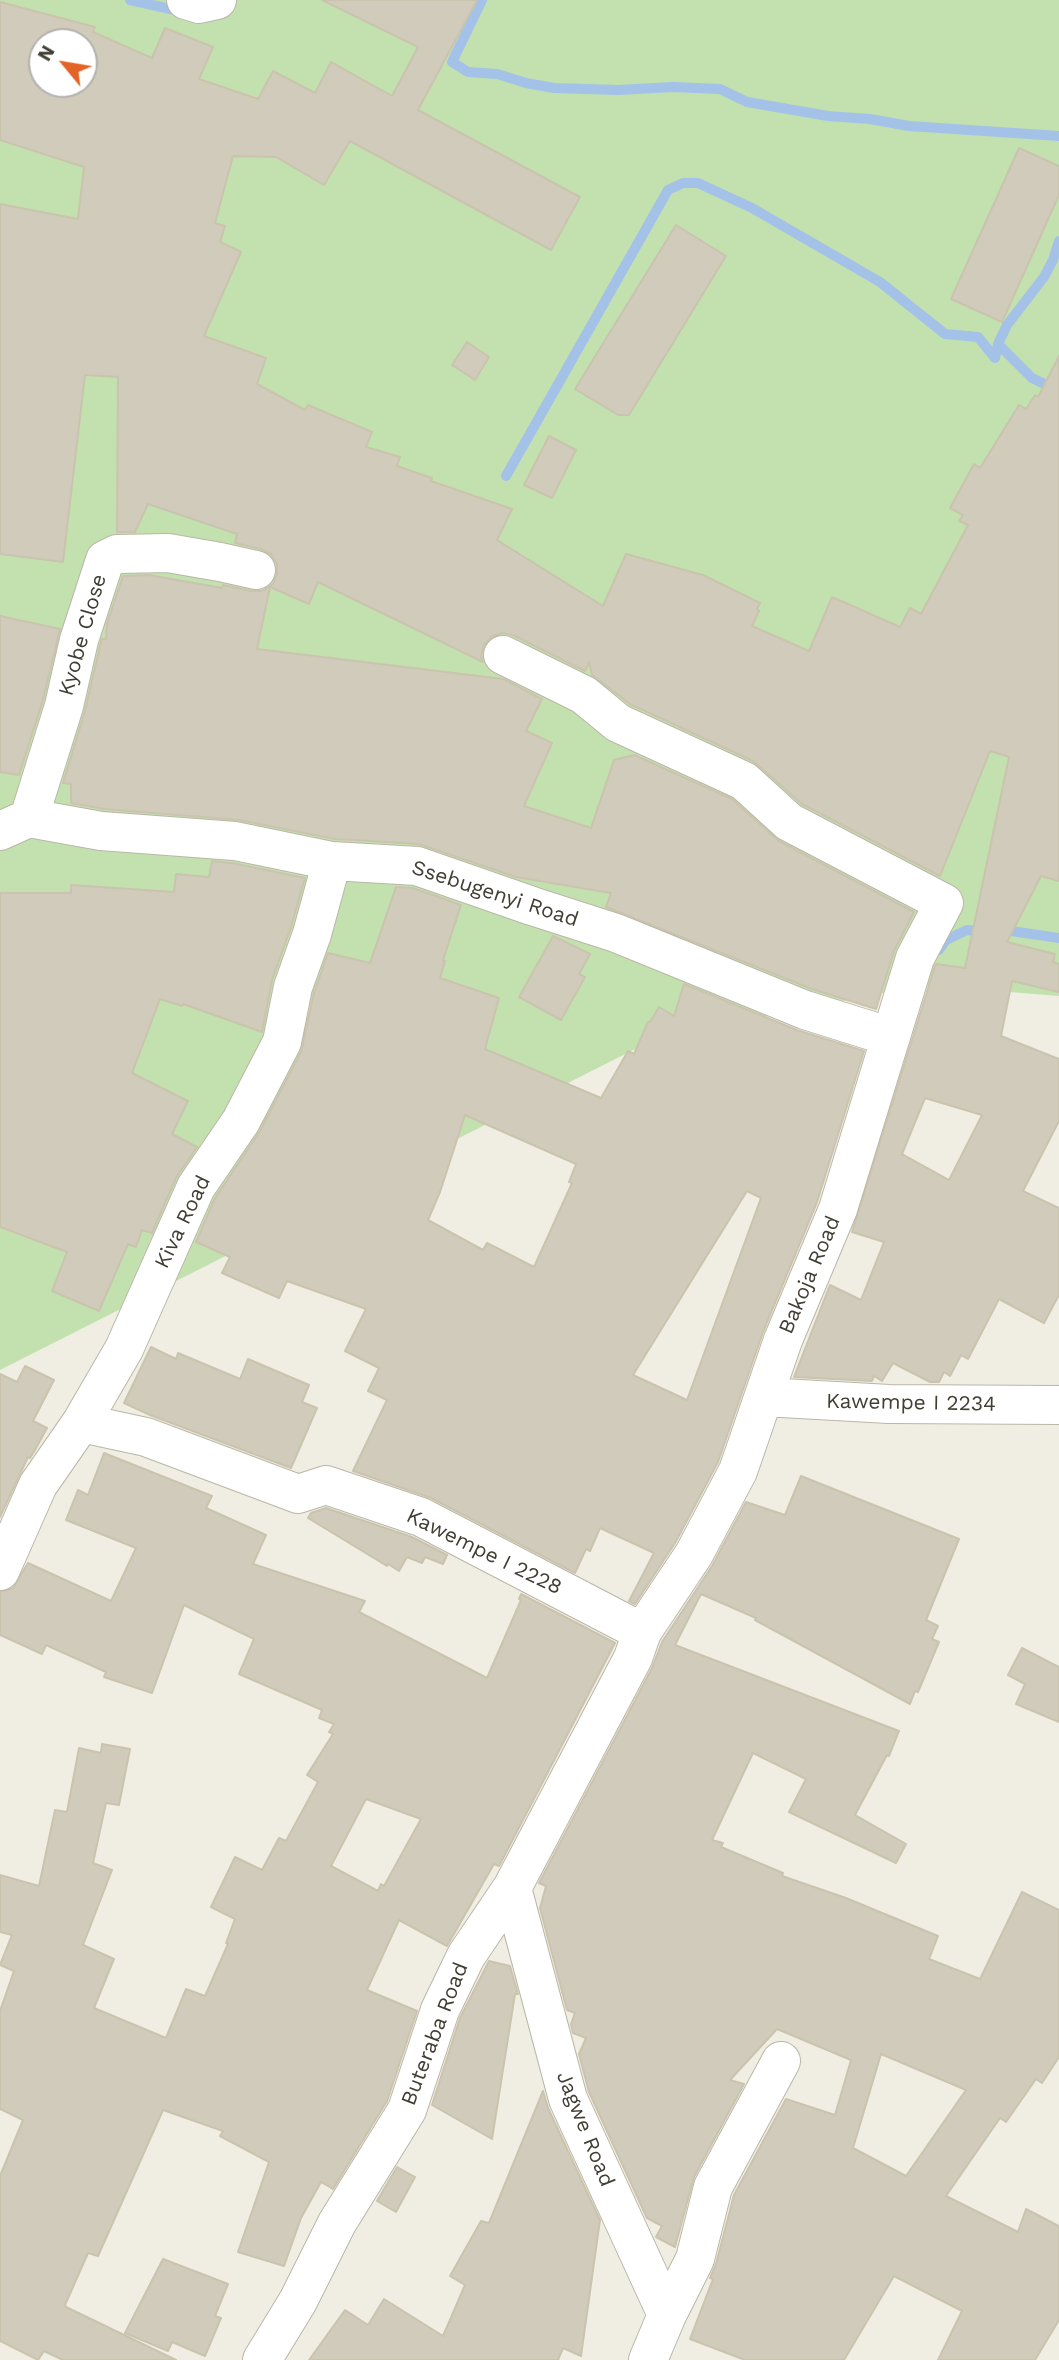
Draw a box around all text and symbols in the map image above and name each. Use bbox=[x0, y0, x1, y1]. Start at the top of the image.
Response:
north arrow bbox=[28, 28, 98, 98]
text: N bbox=[33, 41, 60, 65]
street label: Kyobe Close bbox=[54, 571, 112, 699]
street label: Ssebugenyi Road bbox=[409, 855, 581, 933]
street label: Kiva Road bbox=[150, 1171, 216, 1273]
street label: Bakoja Road bbox=[774, 1212, 846, 1338]
street label: Kawempe I 2234 bbox=[826, 1389, 996, 1417]
street label: Kawempe I 2228 bbox=[402, 1503, 566, 1601]
street label: Buteraba Road bbox=[396, 1959, 474, 2109]
street label: Jagwe Road bbox=[550, 2068, 620, 2190]

